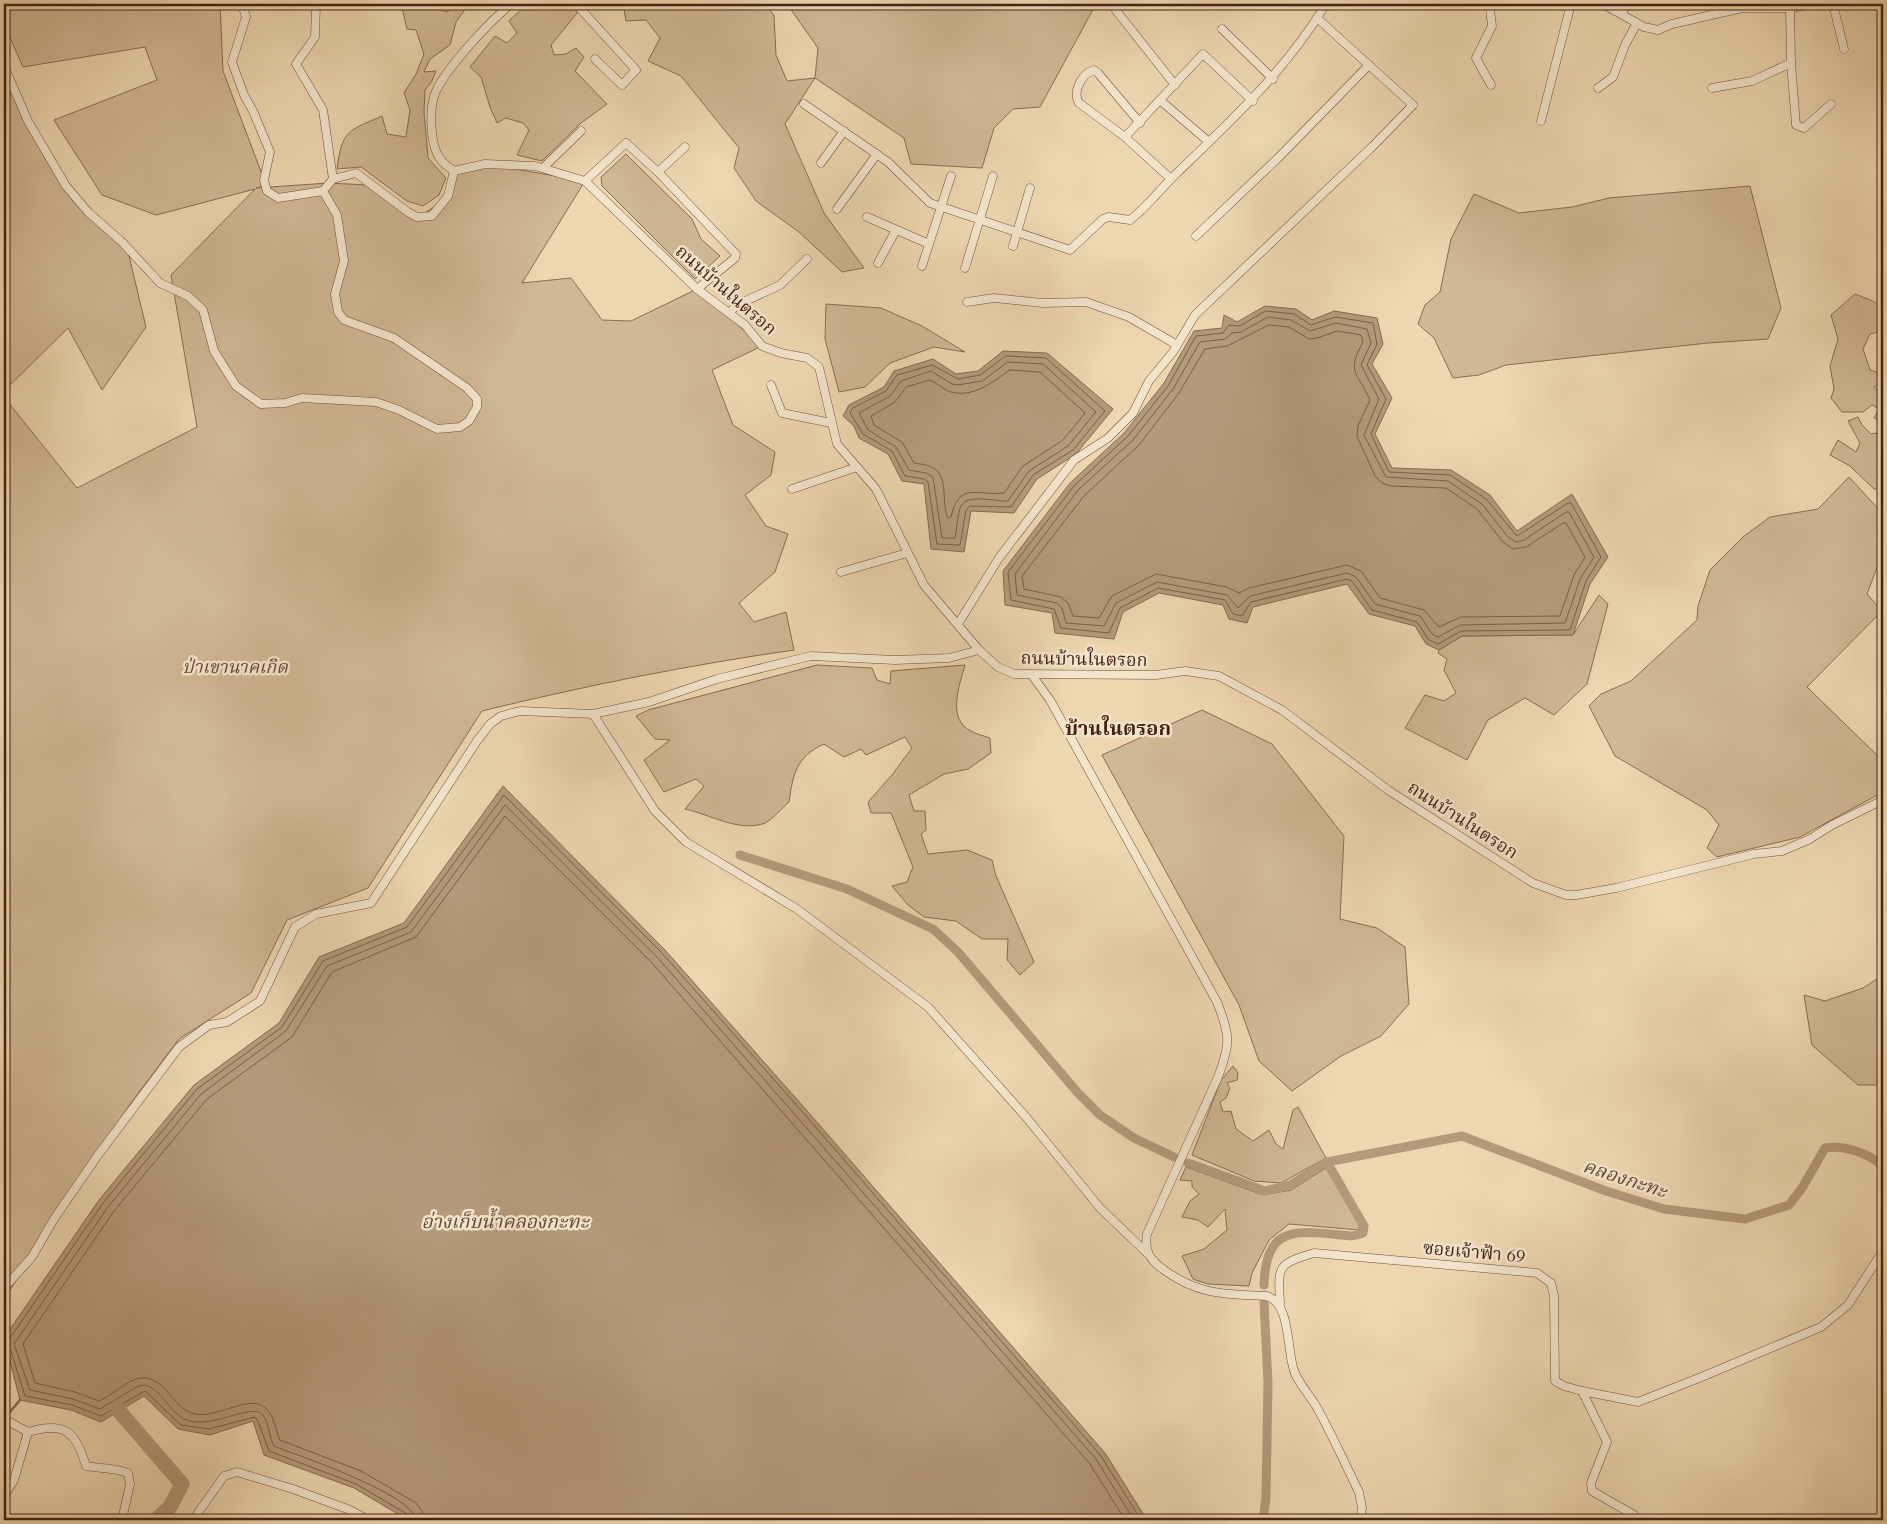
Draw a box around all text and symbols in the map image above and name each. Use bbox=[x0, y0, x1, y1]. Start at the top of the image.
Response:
street label: ถนนบ้านในตรอก bbox=[670, 239, 782, 341]
street label: ถนนบ้านในตรอก bbox=[1020, 646, 1148, 673]
park label: ป่าเขานาคเกิด bbox=[182, 655, 288, 680]
district label: บ้านในตรอก bbox=[1065, 715, 1171, 742]
street label: ถนนบ้านในตรอก bbox=[1403, 775, 1523, 865]
water label: คลองกะทะ bbox=[1580, 1153, 1671, 1205]
water label: อ่างเก็บน้ำคลองกะทะ bbox=[421, 1207, 590, 1235]
street label: ซอยเจ้าฟ้า 69 bbox=[1422, 1236, 1526, 1269]

